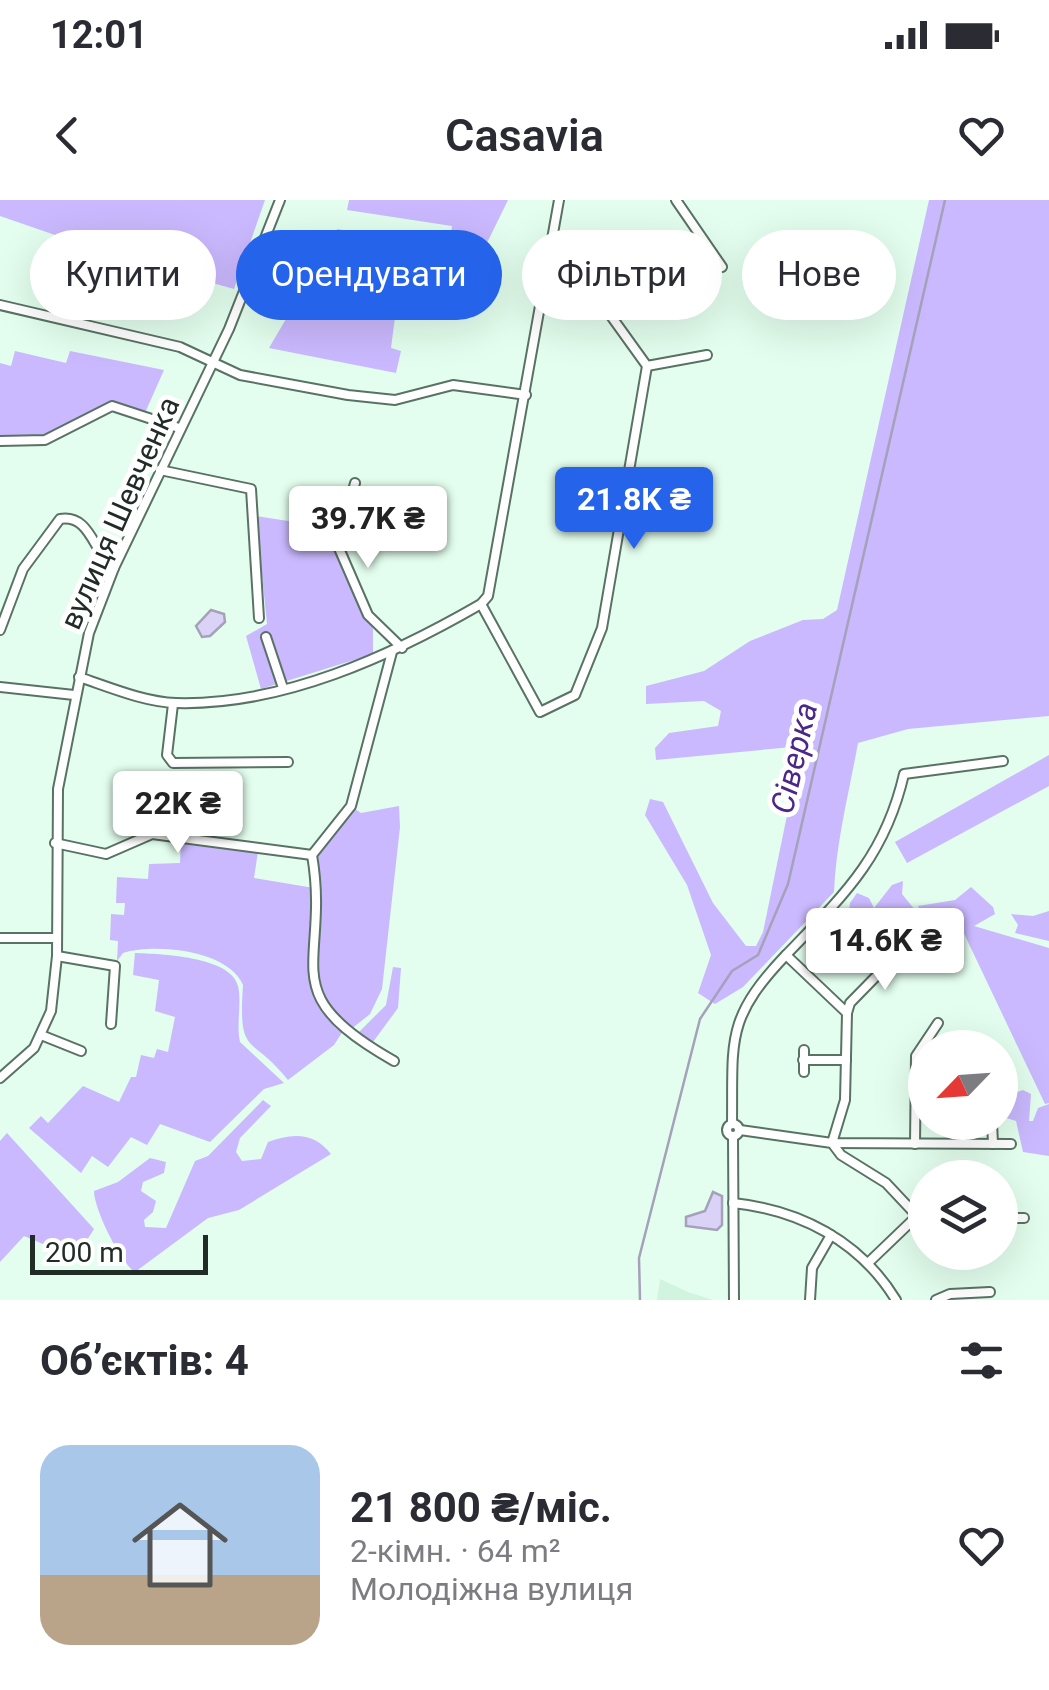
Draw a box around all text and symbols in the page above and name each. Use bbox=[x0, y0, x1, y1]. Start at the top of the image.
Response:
text: 12:01 bbox=[50, 13, 148, 57]
icon: back bbox=[40, 108, 95, 163]
icon: heart bbox=[954, 108, 1009, 163]
text: Casavia bbox=[445, 109, 604, 162]
chip: Купити bbox=[30, 230, 216, 320]
chip: Орендувати bbox=[236, 230, 502, 320]
chip: Фільтри bbox=[522, 230, 722, 320]
chip: Нове bbox=[742, 230, 896, 320]
street label: вулиця Шевченка bbox=[53, 391, 186, 634]
pin: 21.8K ₴ bbox=[542, 467, 726, 552]
text: 21.8K ₴ bbox=[577, 480, 691, 518]
pin: 39.7K ₴ bbox=[276, 486, 460, 571]
text: 39.7K ₴ bbox=[311, 499, 425, 537]
water label: Сіверка bbox=[763, 699, 825, 817]
pin: 22K ₴ bbox=[108, 771, 248, 856]
text: 22K ₴ bbox=[135, 784, 221, 822]
pin: 14.6K ₴ bbox=[793, 908, 977, 993]
text: 14.6K ₴ bbox=[828, 921, 942, 959]
north arrow bbox=[908, 1030, 1018, 1140]
map controls bbox=[908, 1030, 1018, 1270]
button: layers bbox=[908, 1160, 1018, 1270]
scale bar bbox=[30, 1230, 208, 1274]
text: 200 m bbox=[45, 1236, 124, 1269]
icon: filters bbox=[954, 1333, 1009, 1388]
text: Об’єктів: 4 bbox=[40, 1336, 249, 1385]
text: 21 800 ₴/міс. bbox=[350, 1483, 612, 1532]
icon: home bbox=[120, 1485, 240, 1605]
icon: heart bbox=[954, 1518, 1009, 1573]
text: 2-кімн. · 64 m² bbox=[350, 1532, 560, 1570]
text: Молодіжна вулиця bbox=[350, 1570, 633, 1608]

